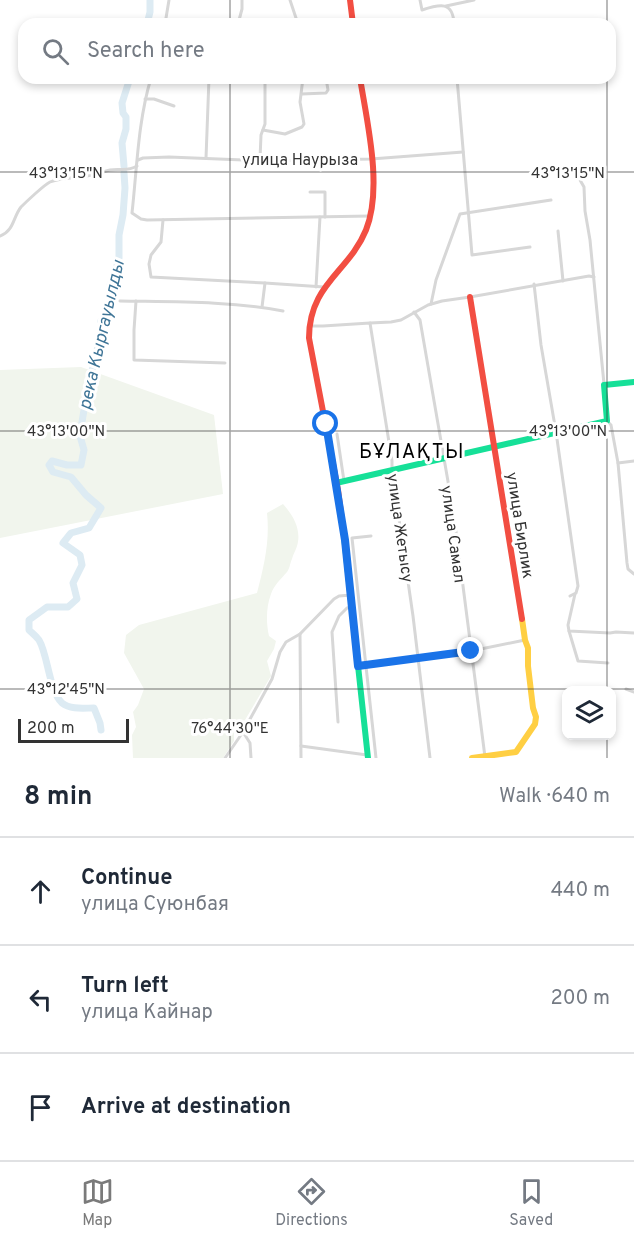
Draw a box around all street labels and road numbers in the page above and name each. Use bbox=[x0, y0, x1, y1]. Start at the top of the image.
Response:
street label: улица Наурыза bbox=[242, 151, 358, 171]
street label: улица Бирлик bbox=[501, 471, 537, 580]
street label: улица Жетысу bbox=[381, 473, 417, 584]
street label: улица Самал bbox=[435, 484, 469, 584]

